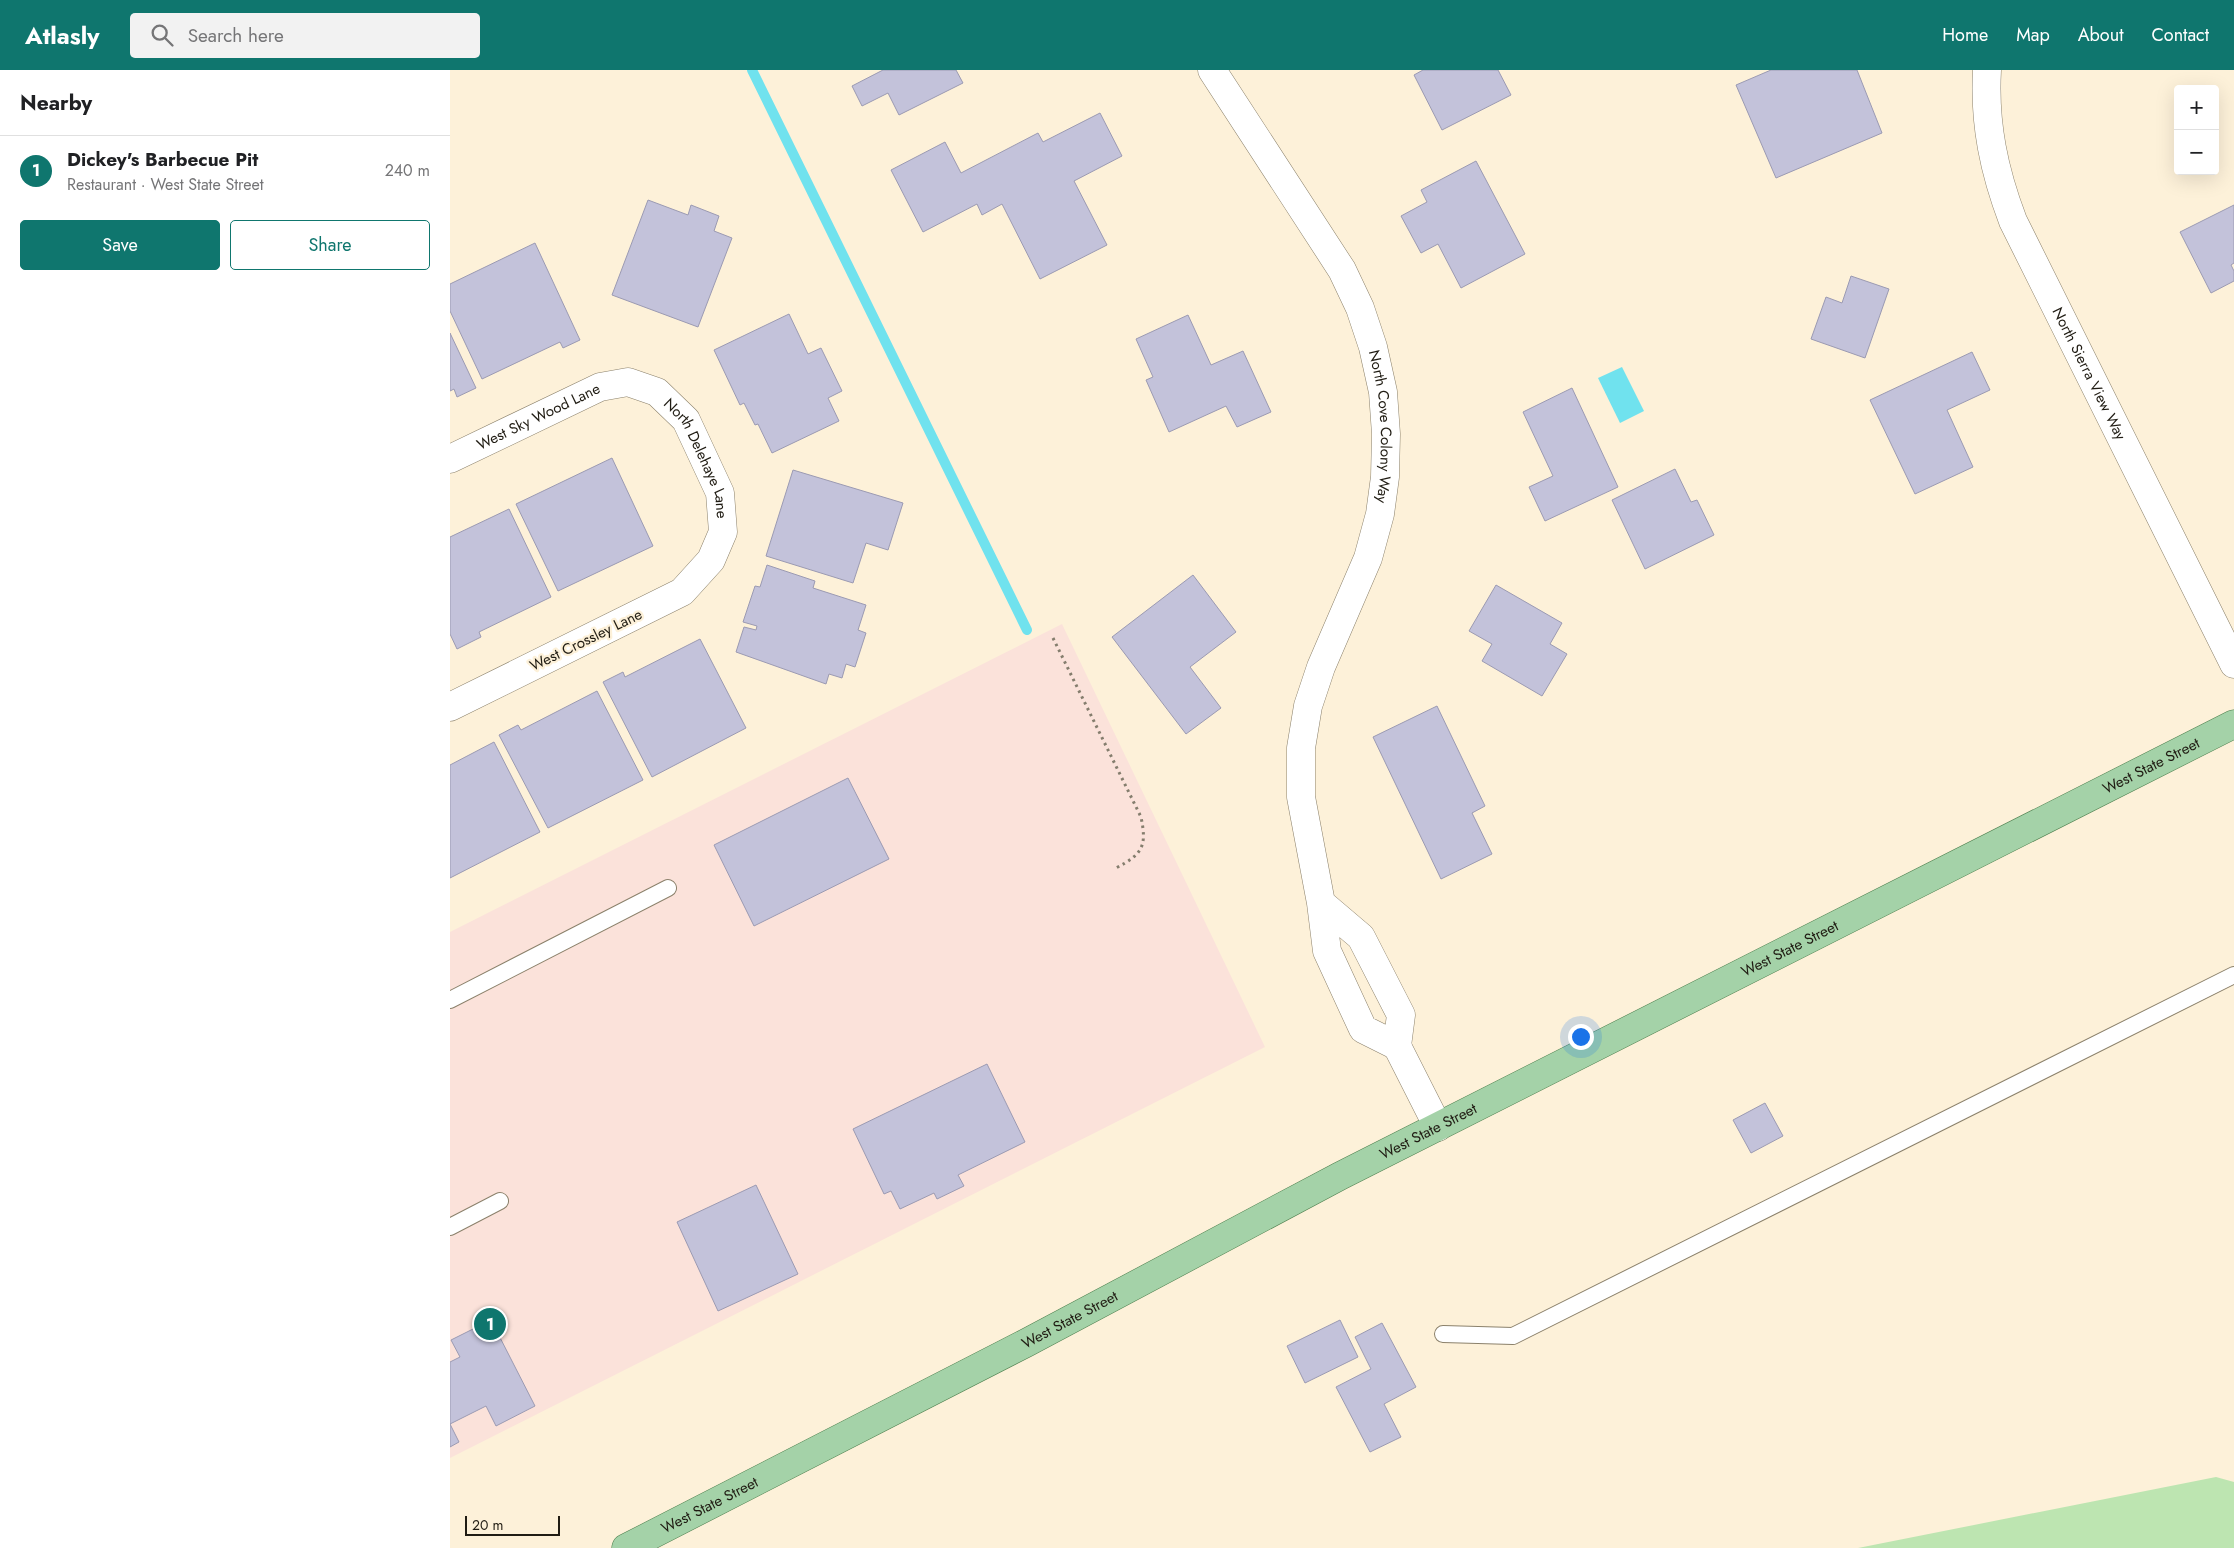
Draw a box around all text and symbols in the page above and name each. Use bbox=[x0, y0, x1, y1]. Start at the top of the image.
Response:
search box bbox=[130, 13, 480, 58]
text: Atlasly bbox=[25, 18, 100, 53]
icon: search bbox=[148, 21, 176, 49]
text: Search here bbox=[188, 22, 284, 49]
text: Home bbox=[1942, 22, 1988, 48]
text: Map bbox=[2016, 22, 2050, 48]
text: About bbox=[2078, 22, 2123, 48]
text: Contact bbox=[2151, 22, 2209, 48]
map controls bbox=[2174, 85, 2219, 175]
button: + bbox=[2174, 85, 2219, 130]
text: Nearby bbox=[20, 88, 92, 118]
button: − bbox=[2174, 130, 2219, 175]
text: Dickey's Barbecue Pit bbox=[67, 146, 258, 173]
text: 1 bbox=[32, 159, 40, 182]
text: 240 m bbox=[385, 159, 430, 182]
text: Restaurant · West State Street bbox=[67, 173, 264, 196]
button: Save bbox=[20, 220, 220, 270]
button: Share bbox=[230, 220, 430, 270]
street label: North Sierra View Way bbox=[2047, 303, 2132, 444]
street label: North Cove Colony Way bbox=[1363, 348, 1397, 505]
street label: West Sky Wood Lane bbox=[473, 377, 604, 456]
street label: North Delehaye Lane bbox=[659, 393, 733, 519]
street label: West Crossley Lane bbox=[526, 603, 646, 677]
street label: West State Street bbox=[2099, 732, 2204, 800]
street label: West State Street bbox=[1737, 915, 1842, 982]
your location bbox=[1568, 1024, 1594, 1050]
street label: West State Street bbox=[1376, 1097, 1481, 1165]
street label: West State Street bbox=[1018, 1285, 1122, 1354]
pin: 1 bbox=[474, 1305, 506, 1343]
street label: West State Street bbox=[657, 1471, 762, 1539]
scale bar bbox=[465, 1513, 560, 1536]
text: 20 m bbox=[472, 1515, 504, 1535]

